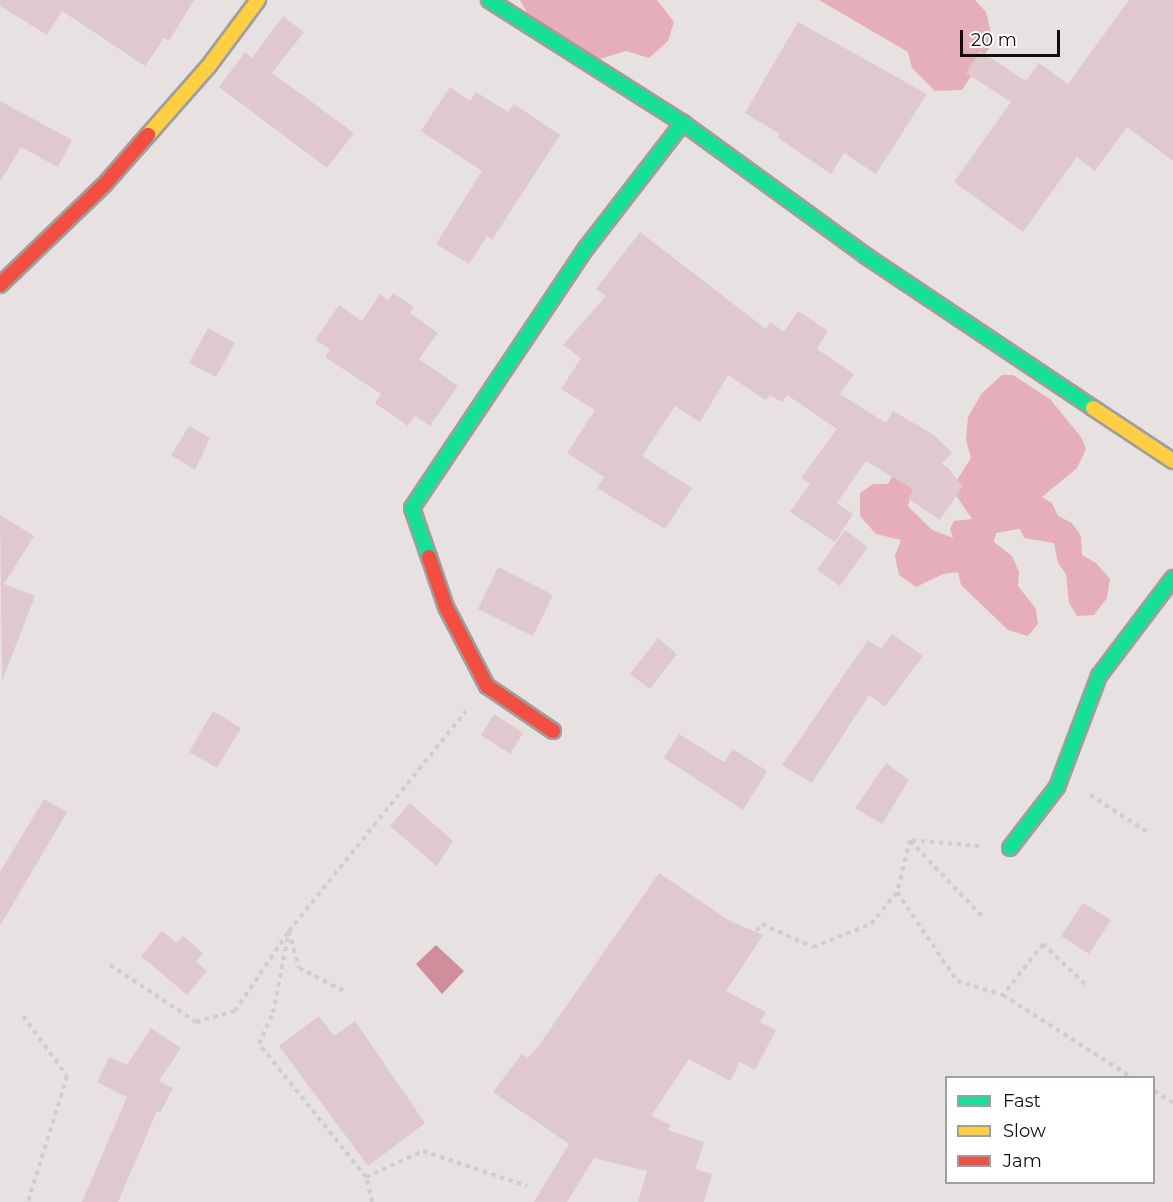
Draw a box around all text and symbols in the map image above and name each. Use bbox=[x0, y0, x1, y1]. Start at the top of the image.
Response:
scale bar bbox=[963, 18, 1064, 56]
text: 20 m bbox=[971, 29, 1017, 51]
legend bbox=[945, 1076, 1155, 1184]
text: Fast bbox=[1003, 1090, 1041, 1112]
text: Slow bbox=[1003, 1120, 1046, 1142]
text: Jam bbox=[1003, 1150, 1042, 1172]

